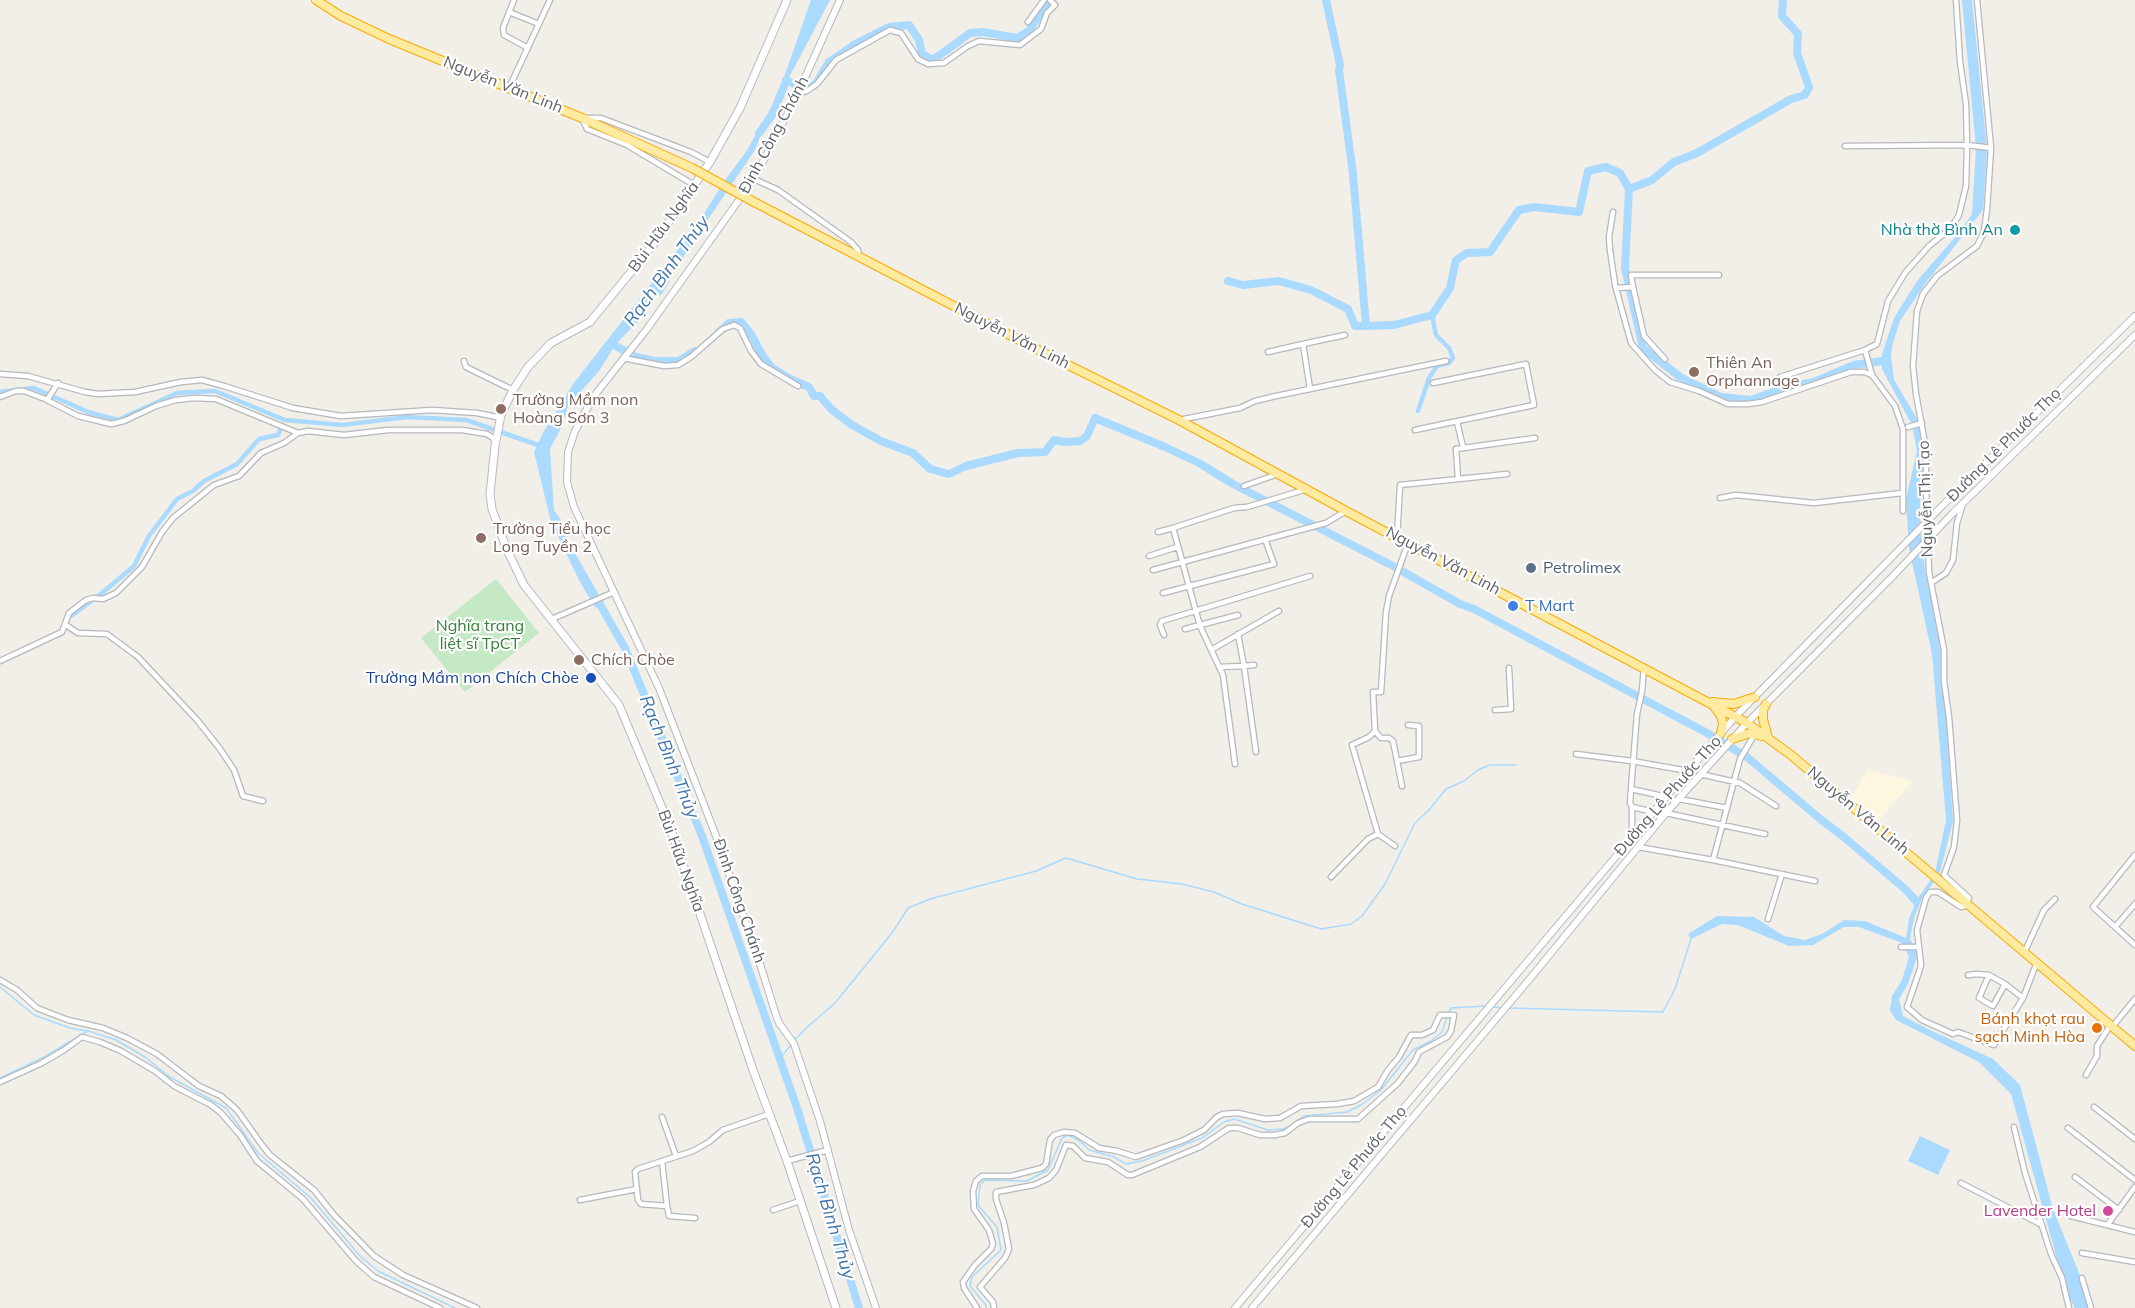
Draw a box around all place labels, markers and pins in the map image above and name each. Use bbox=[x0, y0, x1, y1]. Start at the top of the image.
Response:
place label: Nhà thờ Bình An bbox=[1881, 220, 2003, 240]
marker: Nhà thờ Bình An bbox=[2008, 223, 2022, 237]
place label: Thiên An Orphannage bbox=[1706, 353, 1799, 391]
marker: Thiên An Orphannage bbox=[1687, 365, 1701, 379]
place label: Trường Mầm non Hoàng Sơn 3 bbox=[513, 390, 638, 428]
marker: Trường Mầm non Hoàng Sơn 3 bbox=[494, 402, 508, 416]
place label: Trường Tiểu học Long Tuyền 2 bbox=[493, 519, 611, 557]
marker: Trường Tiểu học Long Tuyền 2 bbox=[474, 531, 488, 545]
place label: Petrolimex bbox=[1543, 558, 1621, 578]
marker: Petrolimex bbox=[1524, 561, 1538, 575]
place label: T Mart bbox=[1525, 596, 1574, 616]
marker: T Mart bbox=[1506, 599, 1520, 613]
place label: Chích Chòe bbox=[591, 650, 675, 670]
marker: Chích Chòe bbox=[572, 653, 586, 667]
place label: Trường Mầm non Chích Chòe bbox=[366, 668, 579, 688]
marker: Trường Mầm non Chích Chòe bbox=[584, 671, 598, 685]
place label: Bánh khọt rau sạch Minh Hòa bbox=[1975, 1009, 2085, 1047]
marker: Bánh khọt rau sạch Minh Hòa bbox=[2090, 1021, 2104, 1035]
place label: Lavender Hotel bbox=[1984, 1201, 2096, 1221]
marker: Lavender Hotel bbox=[2101, 1204, 2115, 1218]

